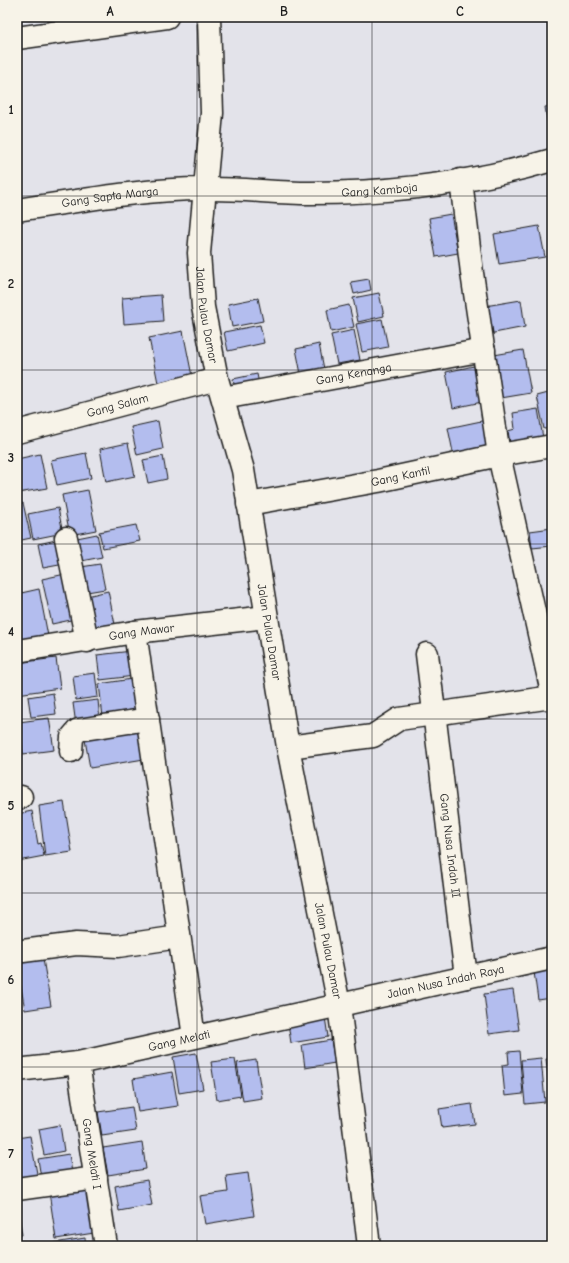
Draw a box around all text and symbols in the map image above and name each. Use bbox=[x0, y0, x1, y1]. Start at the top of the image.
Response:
text: A bbox=[106, 4, 114, 19]
text: B bbox=[280, 4, 288, 19]
text: C bbox=[456, 4, 464, 19]
text: 1 bbox=[8, 102, 14, 117]
street label: Gang Kamboja bbox=[341, 180, 418, 200]
street label: Gang Sapta Marga bbox=[61, 184, 159, 210]
street label: Jalan Pulau Damar bbox=[193, 266, 221, 365]
text: 2 bbox=[8, 276, 14, 291]
street label: Gang Kenanga bbox=[315, 360, 393, 388]
street label: Gang Salam bbox=[85, 390, 150, 420]
text: 3 bbox=[8, 450, 14, 465]
street label: Gang Kantil bbox=[370, 463, 431, 489]
street label: Jalan Pulau Damar bbox=[255, 583, 284, 682]
street label: Gang Mawar bbox=[108, 621, 175, 643]
text: 4 bbox=[8, 624, 14, 639]
street label: Gang Nusa Indah II bbox=[437, 793, 463, 899]
text: 5 bbox=[8, 798, 15, 813]
street label: Jalan Pulau Damar bbox=[312, 901, 345, 1000]
street label: Jalan Nusa Indah Raya bbox=[386, 962, 505, 1001]
text: 6 bbox=[8, 972, 15, 987]
street label: Gang Melati bbox=[147, 1027, 211, 1054]
street label: Gang Melati I bbox=[80, 1117, 104, 1191]
text: 7 bbox=[8, 1146, 14, 1161]

